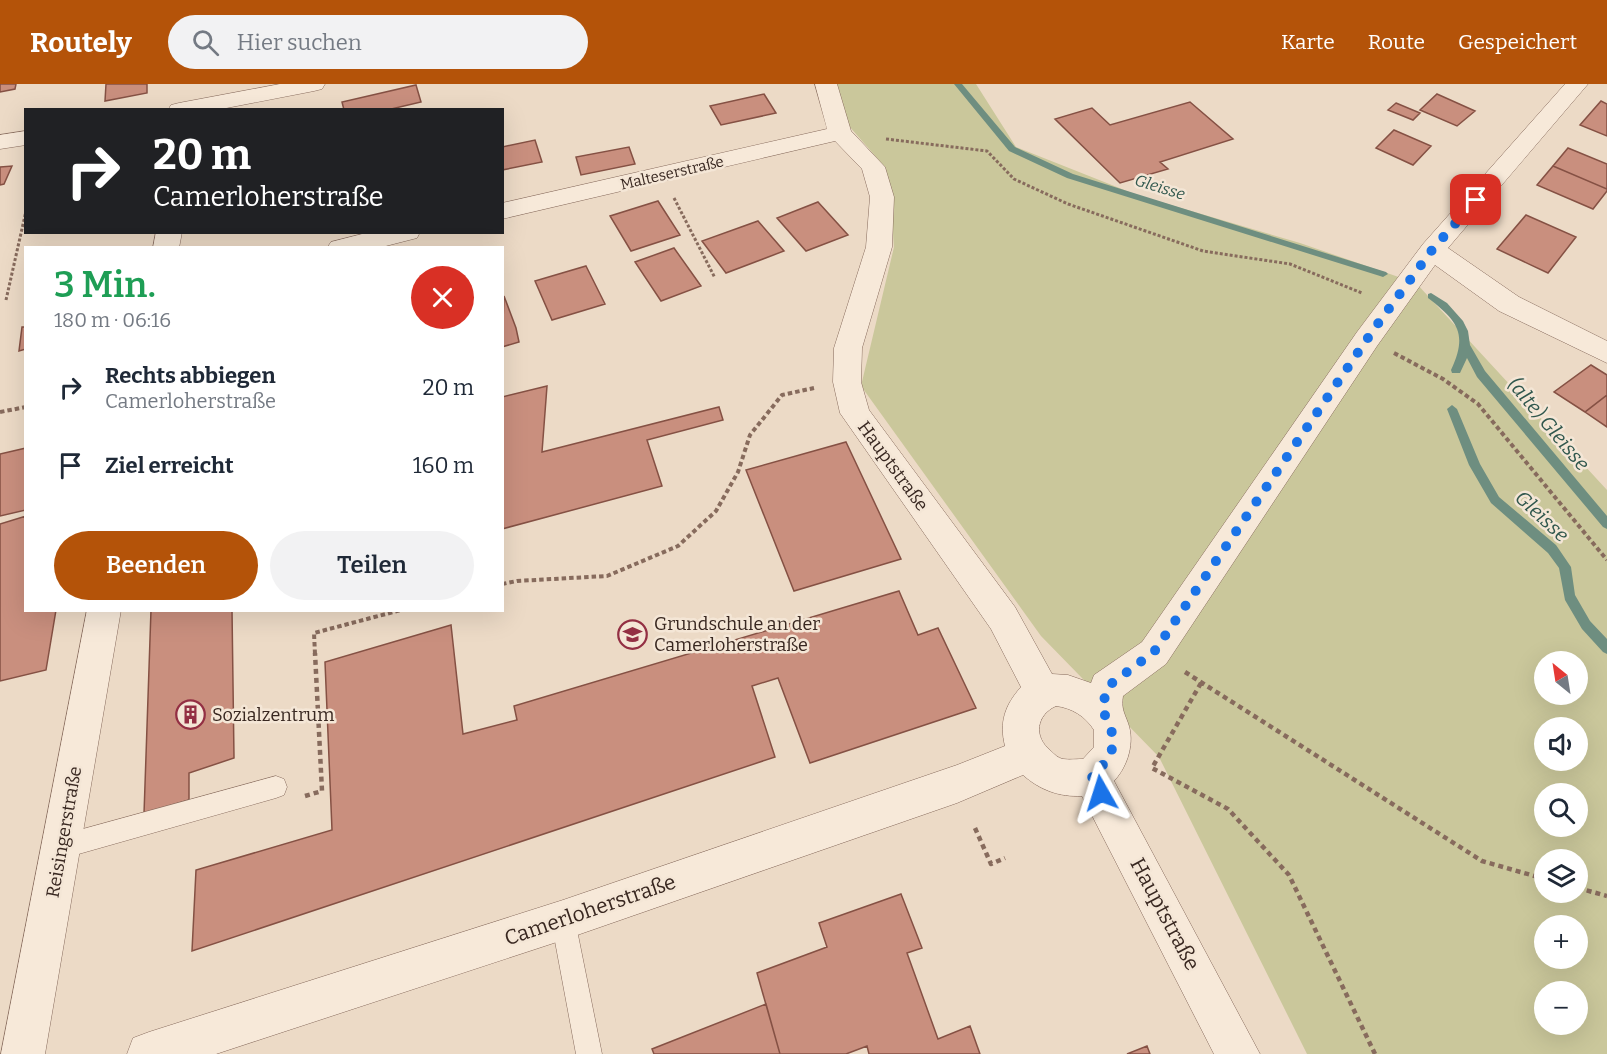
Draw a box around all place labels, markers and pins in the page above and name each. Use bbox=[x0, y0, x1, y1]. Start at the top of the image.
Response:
pin bbox=[1450, 174, 1501, 225]
place label: Grundschule an der Camerloherstraße bbox=[654, 613, 820, 656]
school or university icon: Grundschule an der Camerloherstraße bbox=[617, 618, 649, 650]
building icon: Sozialzentrum bbox=[175, 699, 207, 731]
place label: Sozialzentrum bbox=[212, 704, 334, 726]

